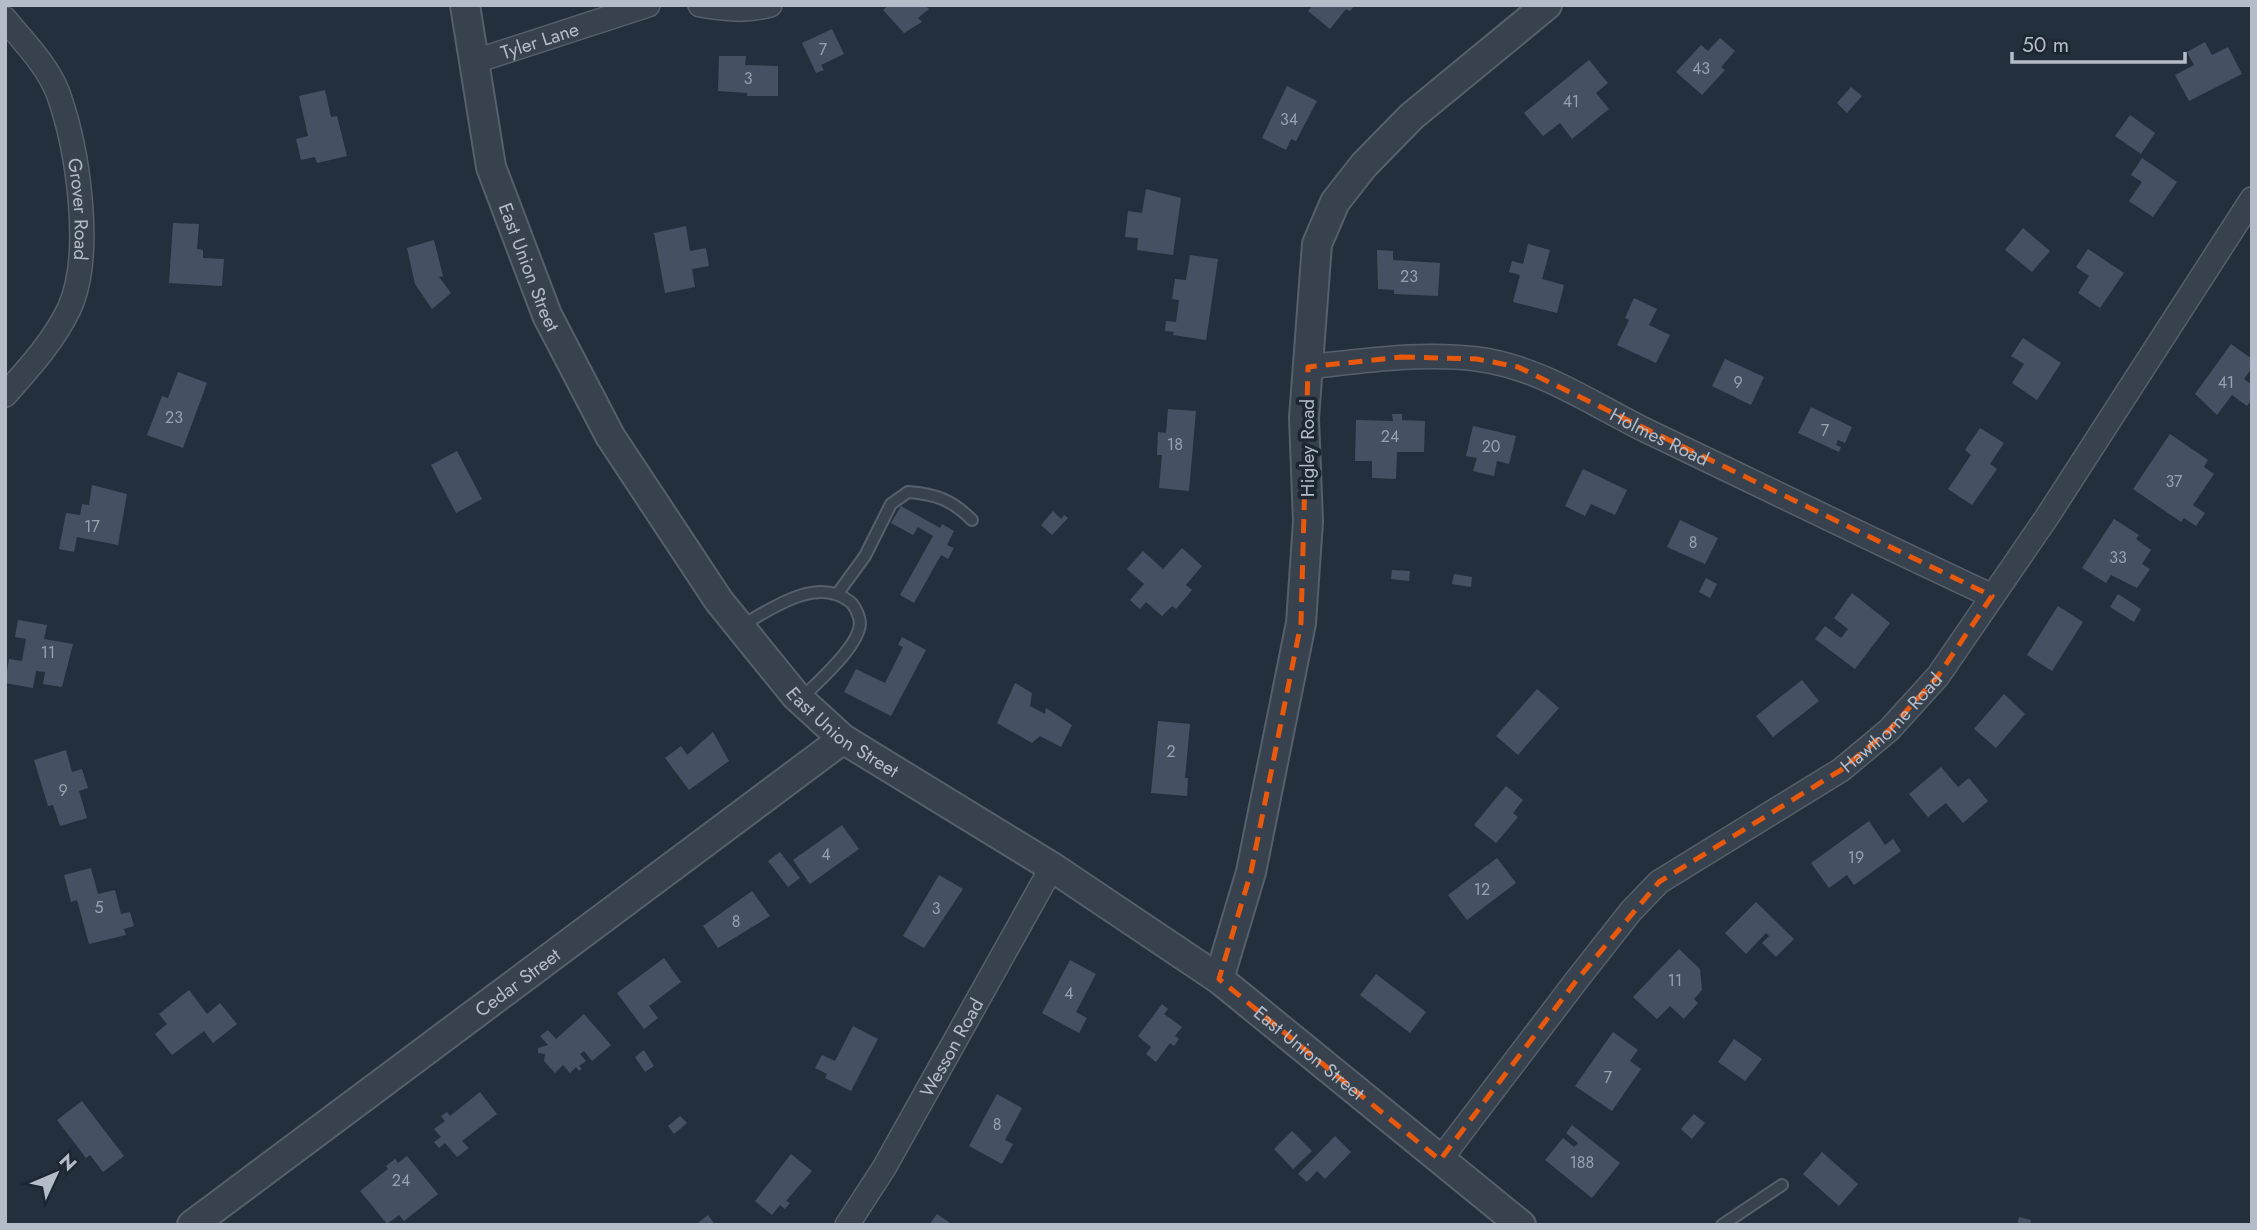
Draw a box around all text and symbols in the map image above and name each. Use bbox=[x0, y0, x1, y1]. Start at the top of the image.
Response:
street label: Tyler Lane bbox=[497, 15, 582, 66]
scale bar bbox=[2012, 21, 2185, 65]
text: 50 m bbox=[2022, 30, 2069, 60]
house number: 7 bbox=[819, 38, 828, 61]
house number: 43 bbox=[1692, 57, 1710, 80]
house number: 3 bbox=[744, 67, 753, 90]
house number: 41 bbox=[1563, 90, 1579, 113]
house number: 34 bbox=[1280, 108, 1298, 131]
street label: Grover Road bbox=[61, 156, 95, 261]
street label: East Union Street bbox=[492, 199, 566, 337]
house number: 23 bbox=[1400, 265, 1418, 288]
house number: 9 bbox=[1733, 371, 1743, 394]
house number: 41 bbox=[2218, 371, 2234, 394]
street label: Higley Road bbox=[1294, 399, 1321, 497]
street label: Holmes Road bbox=[1605, 401, 1713, 473]
house number: 23 bbox=[165, 406, 183, 429]
house number: 7 bbox=[1821, 419, 1830, 442]
house number: 24 bbox=[1381, 425, 1399, 448]
house number: 18 bbox=[1167, 433, 1183, 456]
house number: 20 bbox=[1482, 435, 1500, 458]
house number: 37 bbox=[2166, 470, 2183, 493]
house number: 17 bbox=[84, 515, 100, 538]
house number: 8 bbox=[1689, 531, 1697, 554]
house number: 33 bbox=[2109, 546, 2127, 569]
house number: 11 bbox=[41, 641, 55, 664]
street label: Hawthorne Road bbox=[1835, 667, 1949, 779]
street label: East Union Street bbox=[780, 681, 904, 784]
house number: 2 bbox=[1166, 740, 1176, 763]
house number: 9 bbox=[58, 779, 68, 802]
house number: 4 bbox=[821, 843, 831, 866]
house number: 19 bbox=[1848, 846, 1864, 869]
house number: 12 bbox=[1474, 878, 1490, 901]
house number: 5 bbox=[94, 896, 104, 919]
house number: 3 bbox=[932, 897, 941, 920]
house number: 8 bbox=[732, 910, 740, 933]
street label: Cedar Street bbox=[469, 941, 566, 1023]
house number: 11 bbox=[1668, 969, 1682, 992]
house number: 4 bbox=[1064, 982, 1074, 1005]
street label: Wesson Road bbox=[913, 993, 990, 1102]
street label: East Union Street bbox=[1248, 1000, 1370, 1107]
house number: 7 bbox=[1604, 1066, 1613, 1089]
house number: 8 bbox=[993, 1113, 1001, 1136]
north arrow bbox=[21, 1139, 91, 1209]
text: N bbox=[53, 1148, 83, 1177]
house number: 188 bbox=[1570, 1151, 1594, 1174]
house number: 24 bbox=[392, 1169, 410, 1192]

